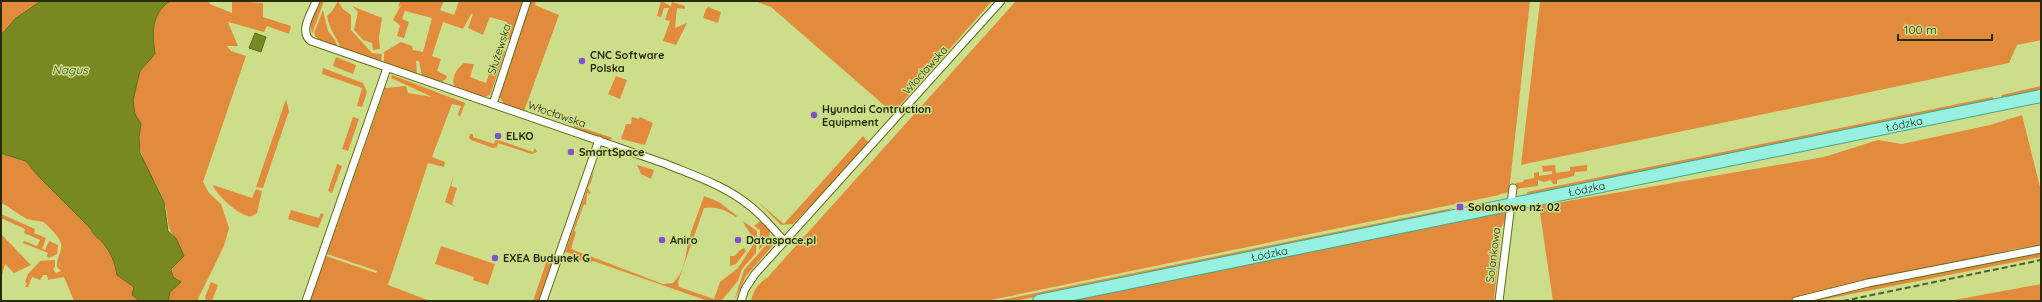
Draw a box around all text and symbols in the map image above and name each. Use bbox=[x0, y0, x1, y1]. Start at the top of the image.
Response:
scale bar bbox=[1898, 16, 1992, 42]
street label: Służewska bbox=[484, 22, 514, 76]
text: 100 m bbox=[1904, 22, 1937, 37]
street label: Włocławska bbox=[900, 43, 950, 97]
place label: CNC Software Polska bbox=[590, 48, 665, 75]
marker: CNC Software Polska bbox=[577, 56, 587, 66]
water label: Nagus bbox=[52, 62, 89, 77]
street label: Włocławska bbox=[526, 98, 588, 130]
place label: Hyundai Contruction Equipment bbox=[822, 102, 931, 129]
marker: Hyundai Contruction Equipment bbox=[809, 110, 819, 120]
street label: Łódzka bbox=[1884, 113, 1924, 135]
place label: ELKO bbox=[506, 129, 534, 143]
marker: ELKO bbox=[493, 131, 503, 141]
place label: SmartSpace bbox=[579, 145, 645, 159]
marker: SmartSpace bbox=[566, 147, 576, 157]
street label: Łódzka bbox=[1567, 178, 1606, 200]
place label: Solankowa nż. 02 bbox=[1468, 200, 1560, 214]
marker: Solankowa nż. 02 bbox=[1455, 202, 1465, 212]
street label: Solankowa bbox=[1483, 227, 1503, 283]
place label: Aniro bbox=[670, 233, 698, 247]
place label: Dataspace.pl bbox=[746, 233, 816, 247]
marker: Aniro bbox=[657, 235, 667, 245]
marker: Dataspace.pl bbox=[733, 235, 743, 245]
street label: Łódzka bbox=[1249, 243, 1289, 265]
place label: EXEA Budynek G bbox=[503, 251, 590, 265]
marker: EXEA Budynek G bbox=[490, 253, 500, 263]

